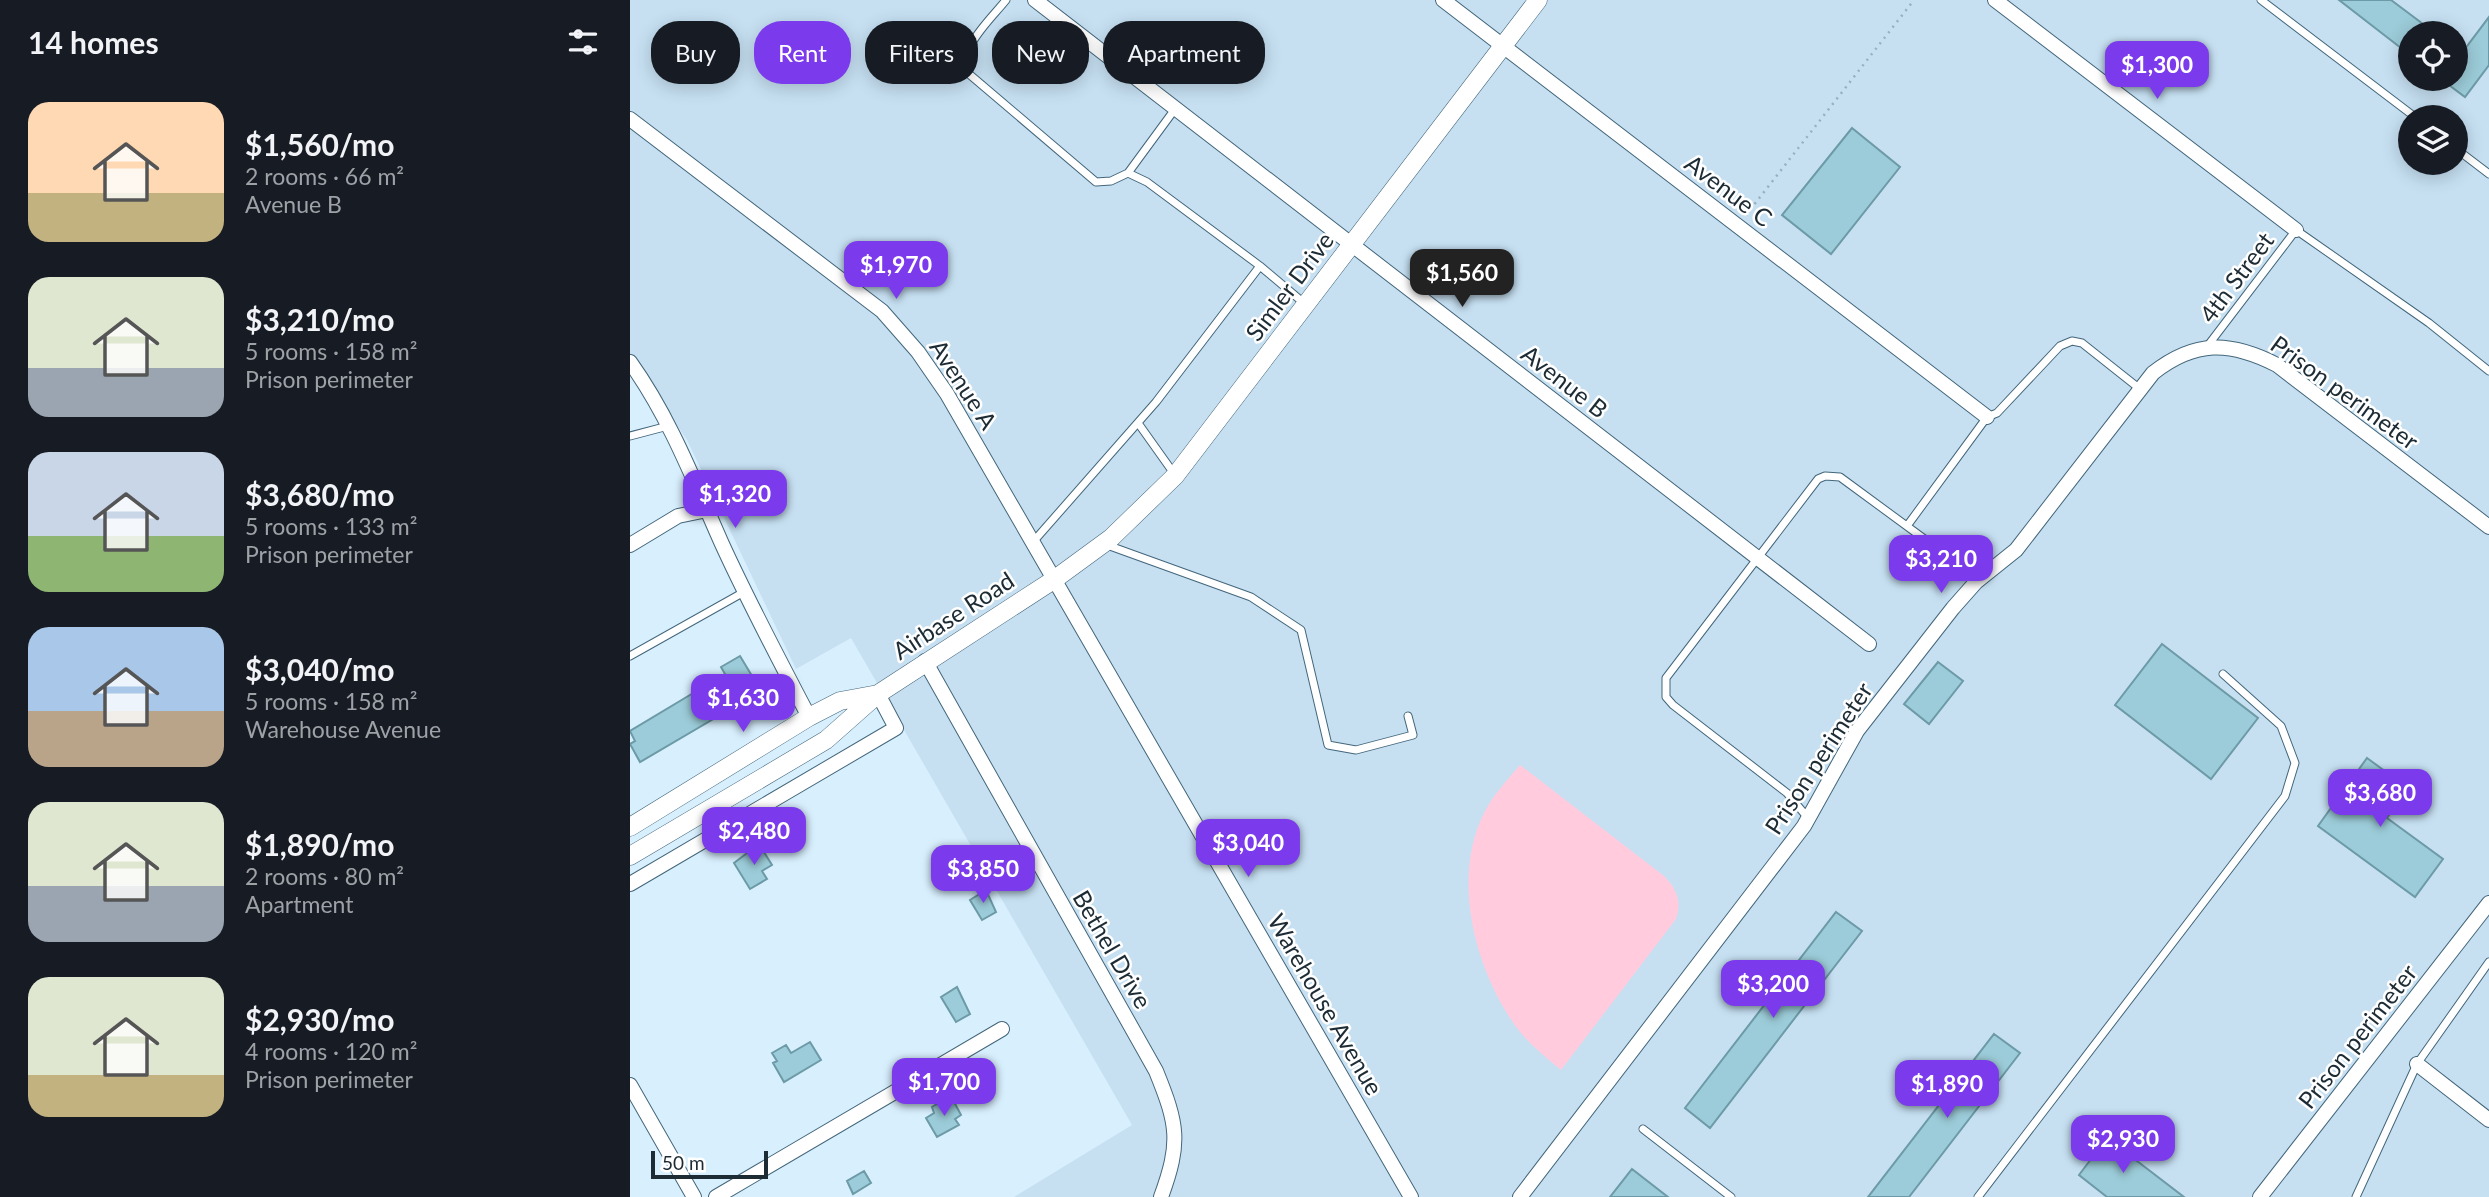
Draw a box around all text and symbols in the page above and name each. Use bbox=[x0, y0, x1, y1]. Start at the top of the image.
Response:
chip: Buy bbox=[651, 21, 740, 84]
chip: Rent bbox=[754, 21, 851, 84]
chip: Filters bbox=[865, 21, 978, 84]
chip: New bbox=[992, 21, 1089, 84]
chip: Apartment bbox=[1103, 21, 1265, 84]
map controls bbox=[2398, 21, 2468, 175]
button: locate bbox=[2398, 21, 2468, 91]
icon: filters bbox=[564, 23, 602, 61]
text: 14 homes bbox=[28, 24, 159, 60]
pin: $1,300 bbox=[2100, 42, 2214, 101]
text: $1,300 bbox=[2121, 50, 2193, 78]
button: layers bbox=[2398, 105, 2468, 175]
text: $1,560/mo bbox=[245, 126, 394, 162]
icon: home bbox=[84, 130, 168, 214]
street label: Avenue C bbox=[1680, 148, 1778, 232]
text: 2 rooms · 66 m² bbox=[245, 162, 404, 190]
text: Avenue B bbox=[245, 190, 342, 218]
street label: Simler Drive bbox=[1239, 226, 1339, 346]
street label: 4th Street bbox=[2193, 226, 2279, 328]
pin: $1,970 bbox=[839, 242, 953, 301]
text: $1,970 bbox=[860, 250, 932, 278]
pin: $1,560 bbox=[1405, 250, 1519, 309]
text: $1,560 bbox=[1426, 258, 1498, 286]
text: $3,210/mo bbox=[245, 301, 394, 337]
icon: home bbox=[84, 305, 168, 389]
street label: Prison perimeter bbox=[2266, 329, 2425, 455]
street label: Avenue A bbox=[924, 334, 1004, 435]
text: 5 rooms · 158 m² bbox=[245, 337, 417, 365]
street label: Avenue B bbox=[1516, 338, 1614, 424]
text: Prison perimeter bbox=[245, 365, 413, 393]
pin: $1,320 bbox=[678, 470, 792, 530]
text: $3,680/mo bbox=[245, 476, 394, 512]
text: $1,320 bbox=[699, 479, 771, 507]
icon: home bbox=[84, 480, 168, 564]
text: 5 rooms · 133 m² bbox=[245, 512, 417, 540]
pin: $3,210 bbox=[1884, 536, 1998, 595]
text: Prison perimeter bbox=[245, 540, 413, 568]
text: $3,210 bbox=[1905, 544, 1977, 572]
street label: Airbase Road bbox=[887, 565, 1019, 665]
text: $3,040/mo bbox=[245, 651, 394, 687]
icon: home bbox=[84, 655, 168, 739]
pin: $1,630 bbox=[686, 674, 800, 734]
street label: Prison perimeter bbox=[1758, 676, 1878, 839]
text: $1,630 bbox=[707, 683, 779, 711]
text: 5 rooms · 158 m² bbox=[245, 687, 417, 715]
text: Warehouse Avenue bbox=[245, 715, 441, 743]
pin: $3,680 bbox=[2323, 770, 2437, 829]
text: $3,680 bbox=[2344, 778, 2416, 806]
pin: $2,480 bbox=[697, 808, 811, 867]
text: $2,480 bbox=[718, 816, 790, 844]
pin: $3,040 bbox=[1191, 820, 1305, 879]
text: $1,890/mo bbox=[245, 826, 394, 862]
text: $3,040 bbox=[1212, 828, 1284, 856]
icon: home bbox=[84, 830, 168, 914]
pin: $3,850 bbox=[926, 846, 1040, 905]
text: $3,850 bbox=[947, 854, 1019, 882]
text: 2 rooms · 80 m² bbox=[245, 862, 404, 890]
street label: Bethel Drive bbox=[1068, 885, 1158, 1013]
text: Apartment bbox=[245, 890, 353, 918]
street label: Warehouse Avenue bbox=[1262, 908, 1390, 1100]
street label: Prison perimeter bbox=[2292, 958, 2422, 1114]
pin: $3,200 bbox=[1716, 960, 1830, 1020]
text: $3,200 bbox=[1737, 969, 1809, 997]
text: $2,930/mo bbox=[245, 1001, 394, 1037]
icon: home bbox=[84, 1005, 168, 1089]
text: 4 rooms · 120 m² bbox=[245, 1037, 417, 1065]
pin: $1,700 bbox=[887, 1058, 1001, 1118]
pin: $1,890 bbox=[1890, 1060, 2004, 1120]
text: Prison perimeter bbox=[245, 1065, 413, 1093]
text: $1,700 bbox=[908, 1067, 980, 1095]
text: $1,890 bbox=[1911, 1069, 1983, 1097]
pin: $2,930 bbox=[2066, 1116, 2180, 1175]
text: $2,930 bbox=[2087, 1124, 2159, 1152]
scale bar bbox=[651, 1148, 768, 1180]
text: 50 m bbox=[662, 1151, 705, 1174]

